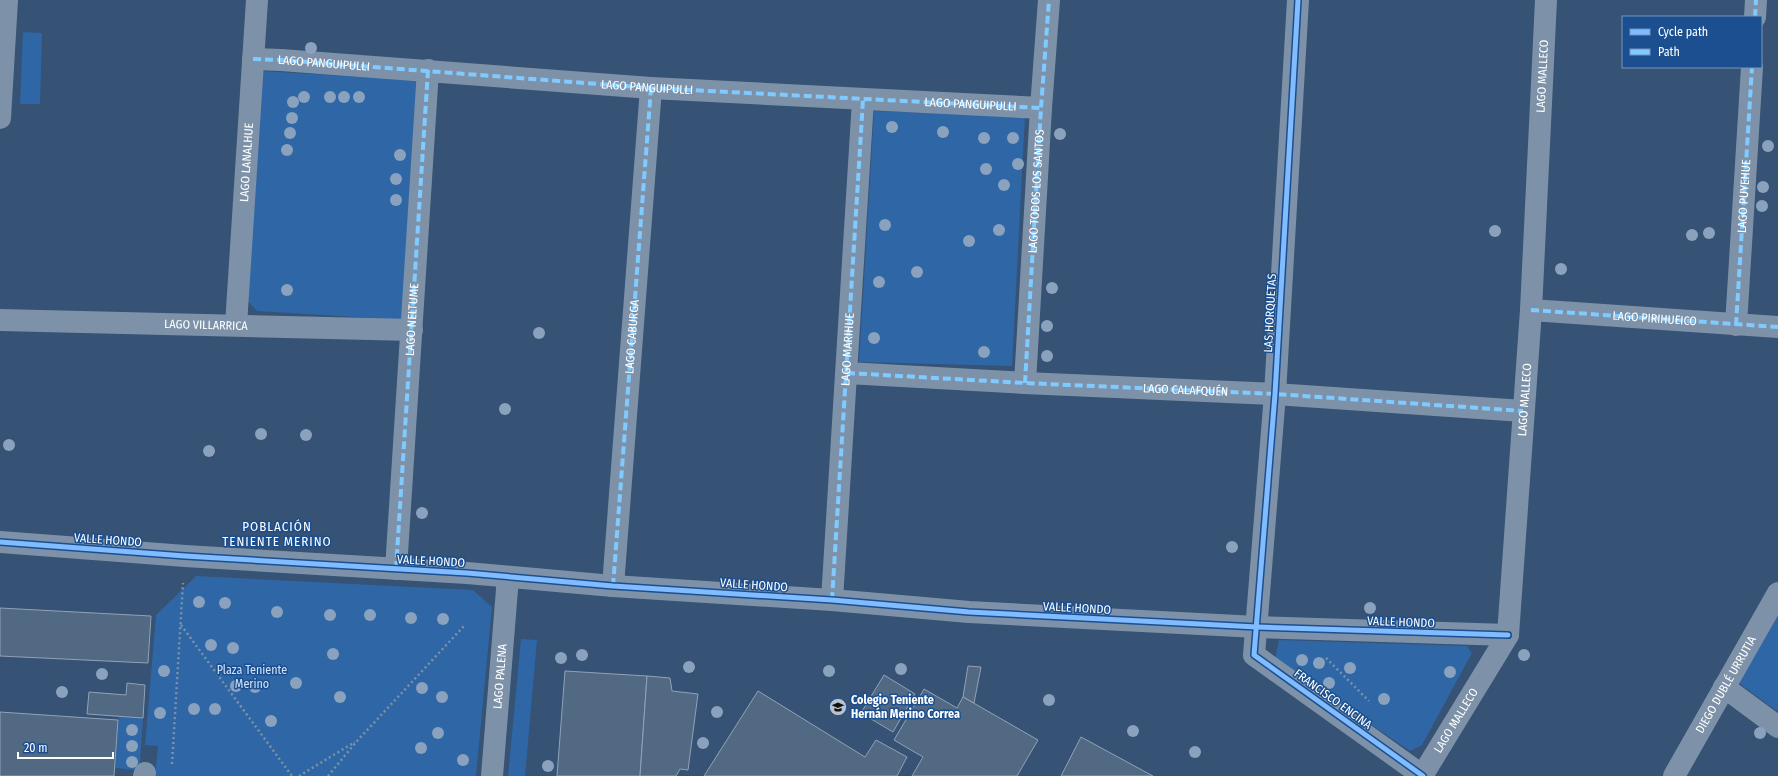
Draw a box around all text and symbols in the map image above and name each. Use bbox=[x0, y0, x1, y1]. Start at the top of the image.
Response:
legend bbox=[1622, 16, 1762, 68]
text: Cycle path bbox=[1658, 25, 1708, 39]
street label: LAGO MALLECO bbox=[1534, 39, 1551, 113]
text: Path bbox=[1658, 45, 1680, 59]
street label: LAGO PANGUIPULLI bbox=[278, 53, 370, 74]
street label: LAGO PANGUIPULLI bbox=[600, 77, 693, 97]
street label: LAGO PANGUIPULLI bbox=[924, 95, 1017, 114]
street label: LAGO LANALHUE bbox=[237, 122, 256, 202]
street label: LAGO TODOS LOS SANTOS bbox=[1026, 129, 1047, 254]
street label: LAGO PUYEHUE bbox=[1735, 159, 1753, 233]
street label: LAS HORQUETAS bbox=[1261, 273, 1279, 353]
street label: LAGO NELTUME bbox=[403, 282, 421, 356]
street label: LAGO CABURGA bbox=[622, 298, 642, 374]
street label: LAGO PIRIHUEICO bbox=[1612, 309, 1697, 328]
street label: LAGO MARIHUE bbox=[838, 312, 857, 387]
street label: LAGO VILLARRICA bbox=[164, 317, 249, 333]
street label: LAGO MALLECO bbox=[1515, 363, 1534, 437]
street label: LAGO CALAFQUÉN bbox=[1143, 381, 1229, 399]
district label: POBLACIÓN TENIENTE MERINO bbox=[222, 519, 332, 549]
street label: VALLE HONDO bbox=[74, 531, 142, 549]
street label: VALLE HONDO bbox=[397, 552, 465, 570]
street label: VALLE HONDO bbox=[720, 576, 788, 594]
street label: VALLE HONDO bbox=[1043, 599, 1111, 617]
street label: VALLE HONDO bbox=[1367, 614, 1435, 630]
street label: DIEGO DUBLÉ URRUTIA bbox=[1693, 633, 1759, 736]
street label: LAGO PALENA bbox=[490, 643, 510, 709]
park label: Plaza Teniente Merino bbox=[217, 663, 287, 691]
street label: FRANCISCO ENCINA bbox=[1291, 666, 1375, 732]
street label: LAGO MALLECO bbox=[1431, 686, 1481, 755]
place label: Colegio Teniente Hernán Merino Correa bbox=[851, 693, 960, 721]
school or university icon: Colegio Teniente Hernán Merino Correa bbox=[828, 697, 848, 717]
scale bar bbox=[18, 734, 113, 760]
text: 20 m bbox=[24, 741, 48, 755]

